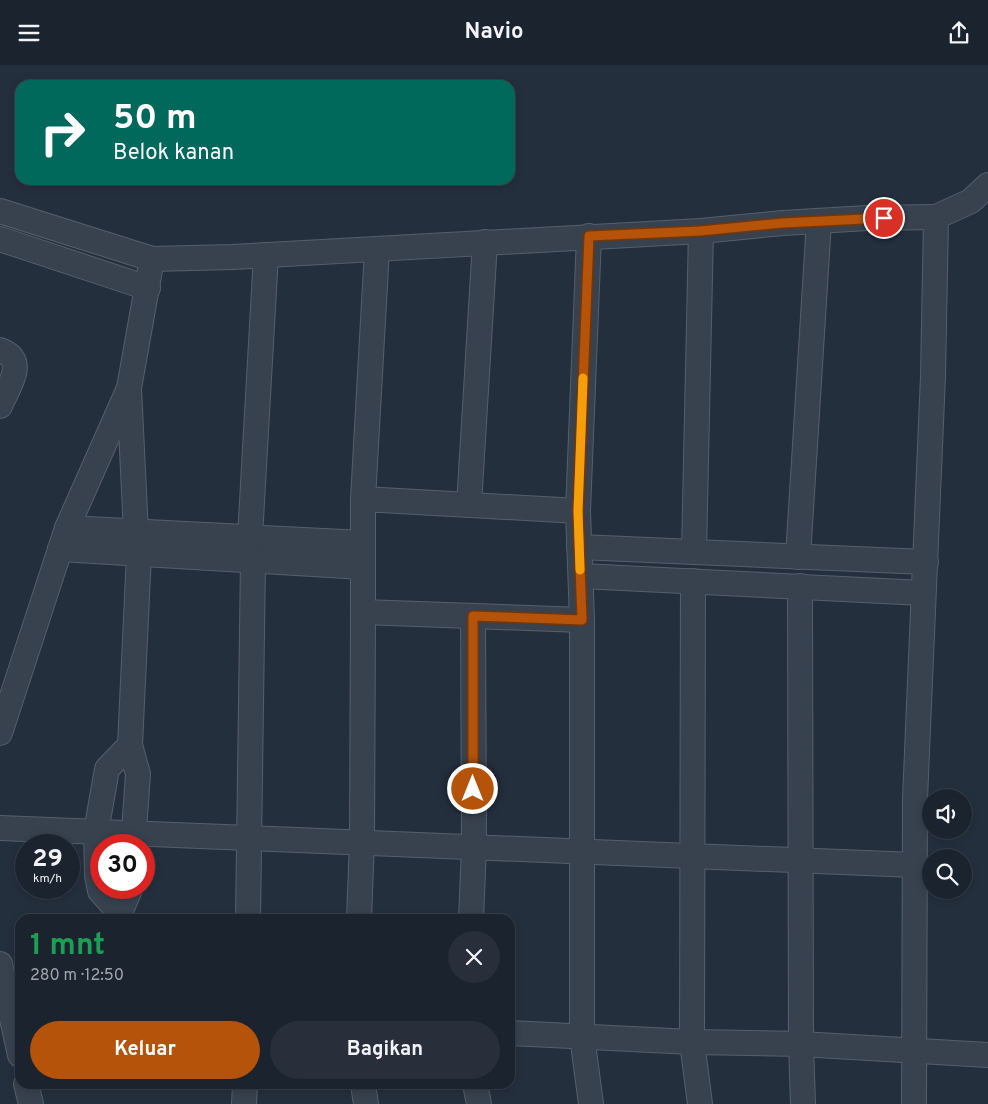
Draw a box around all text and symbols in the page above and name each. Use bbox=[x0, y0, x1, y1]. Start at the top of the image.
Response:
icon: menu bbox=[15, 19, 43, 47]
text: Navio bbox=[465, 19, 523, 46]
icon: share bbox=[945, 19, 973, 47]
text: 50 m bbox=[113, 97, 197, 141]
icon: right bbox=[30, 100, 95, 165]
text: Belok kanan bbox=[113, 140, 234, 167]
pin bbox=[863, 197, 905, 239]
icon: arrive bbox=[870, 204, 898, 232]
position arrow bbox=[446, 762, 498, 814]
map controls bbox=[922, 789, 972, 899]
button: sound bbox=[922, 789, 972, 839]
speed limit sign: 30 bbox=[90, 834, 155, 899]
text: 29 bbox=[32, 844, 63, 876]
button: search bbox=[922, 849, 972, 899]
text: km/h bbox=[33, 871, 62, 887]
text: 1 mnt bbox=[30, 928, 105, 965]
button: close bbox=[448, 931, 500, 983]
text: 280 m · 12:50 bbox=[30, 966, 124, 986]
button: Keluar bbox=[30, 1021, 260, 1079]
button: Bagikan bbox=[270, 1021, 500, 1079]

